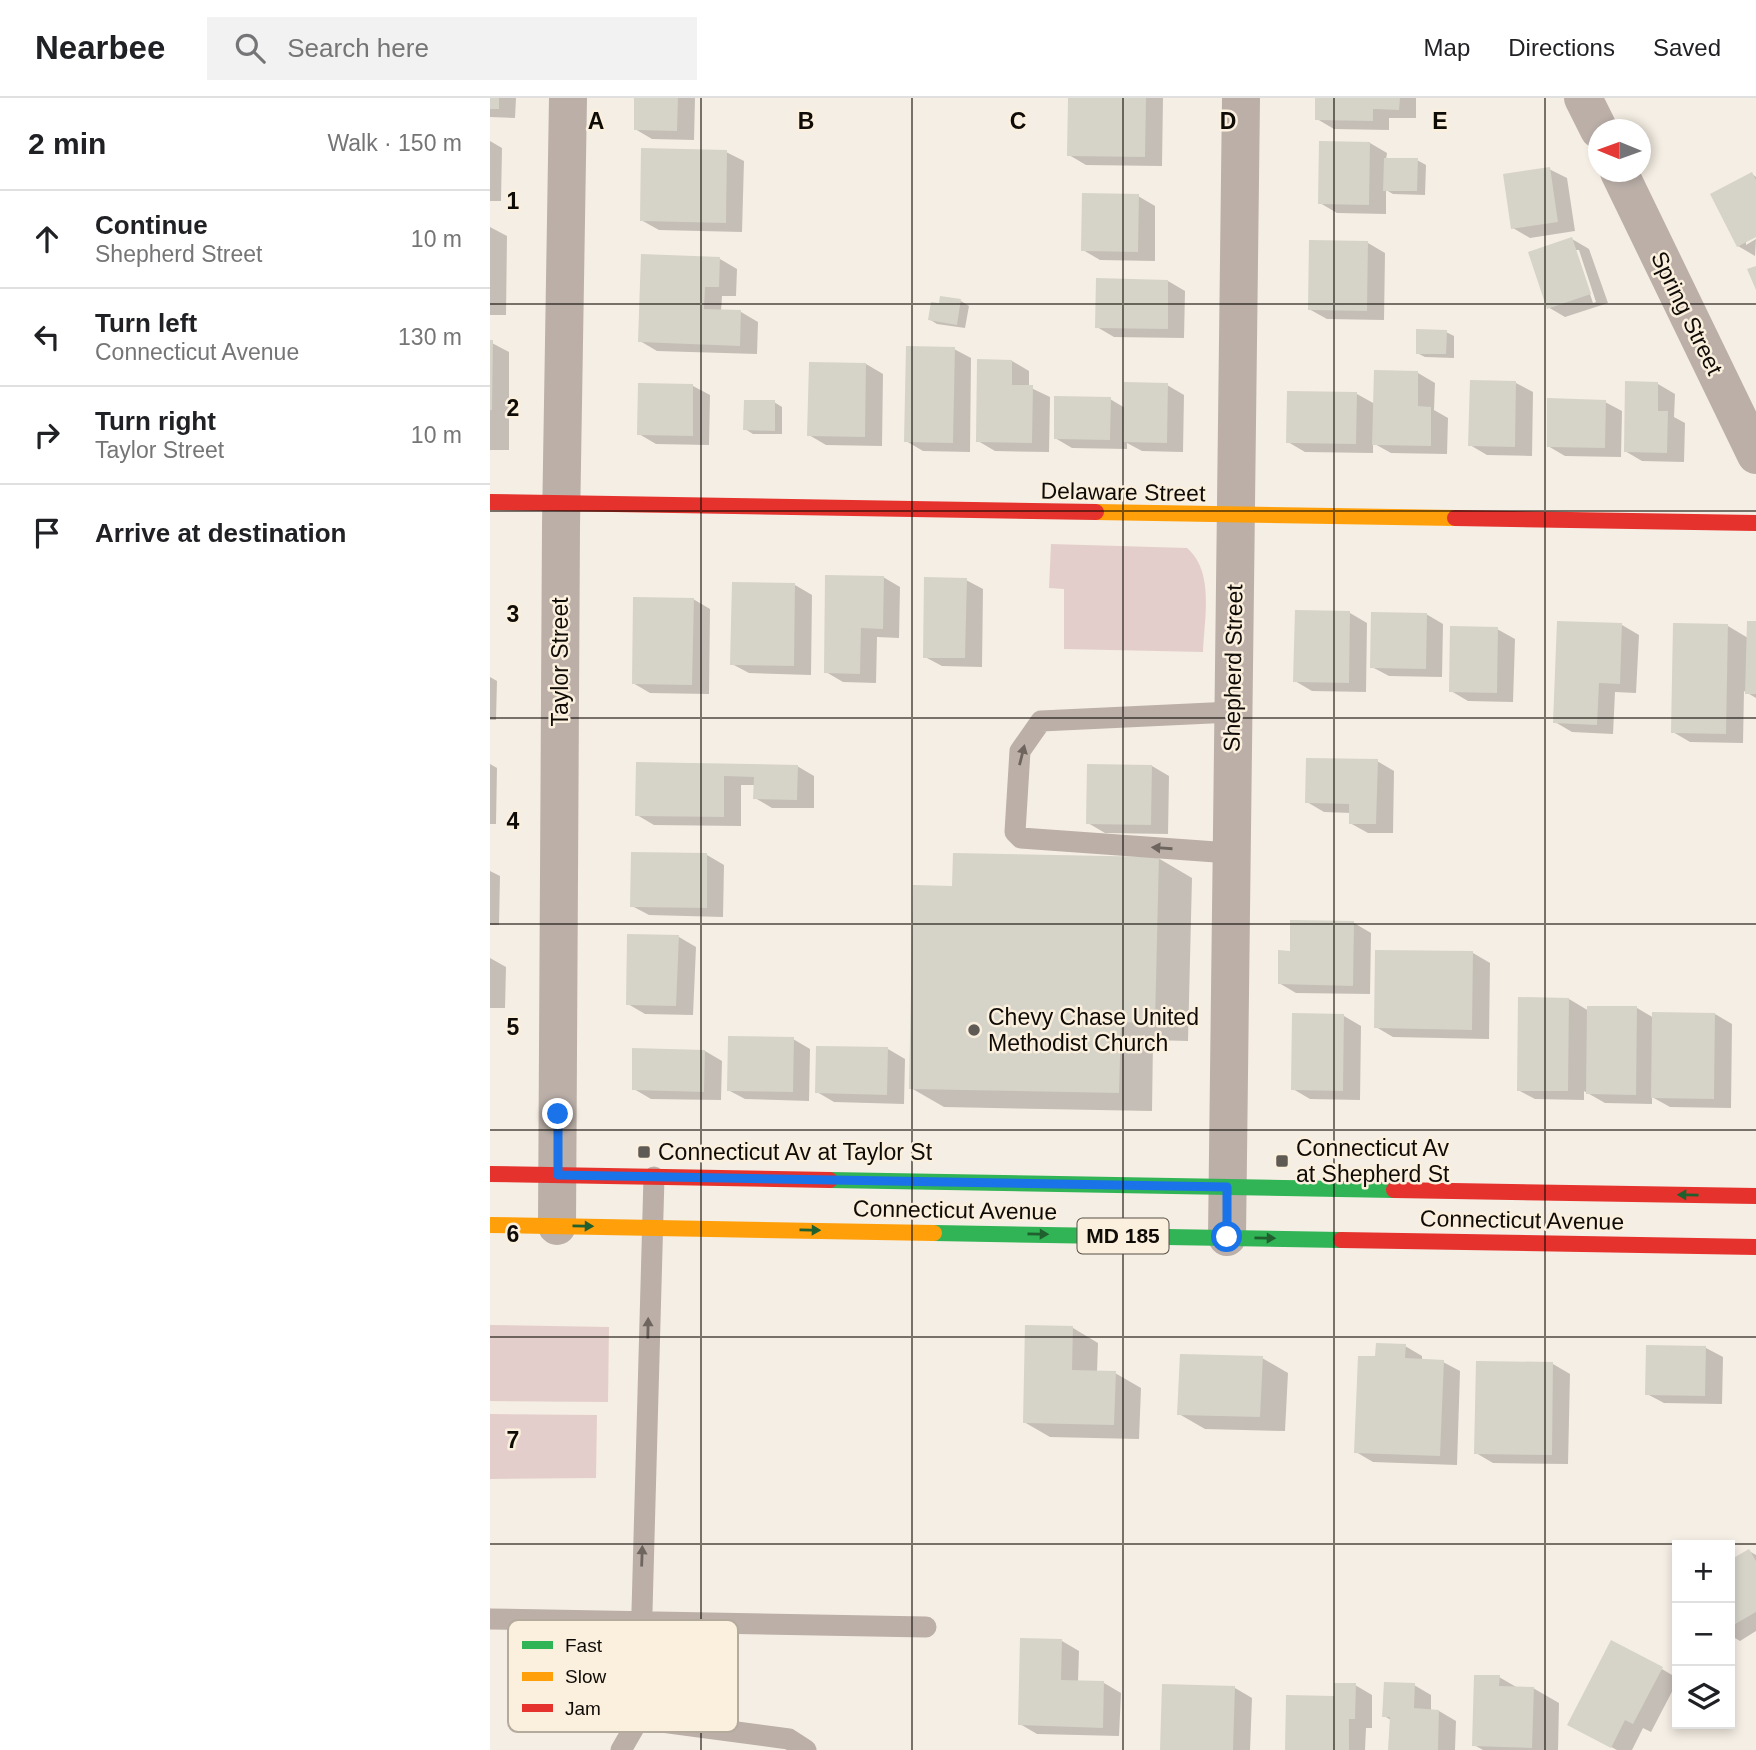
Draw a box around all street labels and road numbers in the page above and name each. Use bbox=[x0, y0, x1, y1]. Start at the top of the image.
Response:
street label: Spring Street bbox=[1646, 247, 1728, 380]
street label: Delaware Street bbox=[1040, 478, 1206, 506]
street label: Shepherd Street bbox=[1219, 583, 1247, 752]
street label: Taylor Street bbox=[547, 597, 573, 727]
street label: Connecticut Avenue bbox=[853, 1195, 1057, 1225]
street label: Connecticut Avenue bbox=[1420, 1205, 1624, 1235]
road number: MD 185 bbox=[1078, 1218, 1168, 1254]

